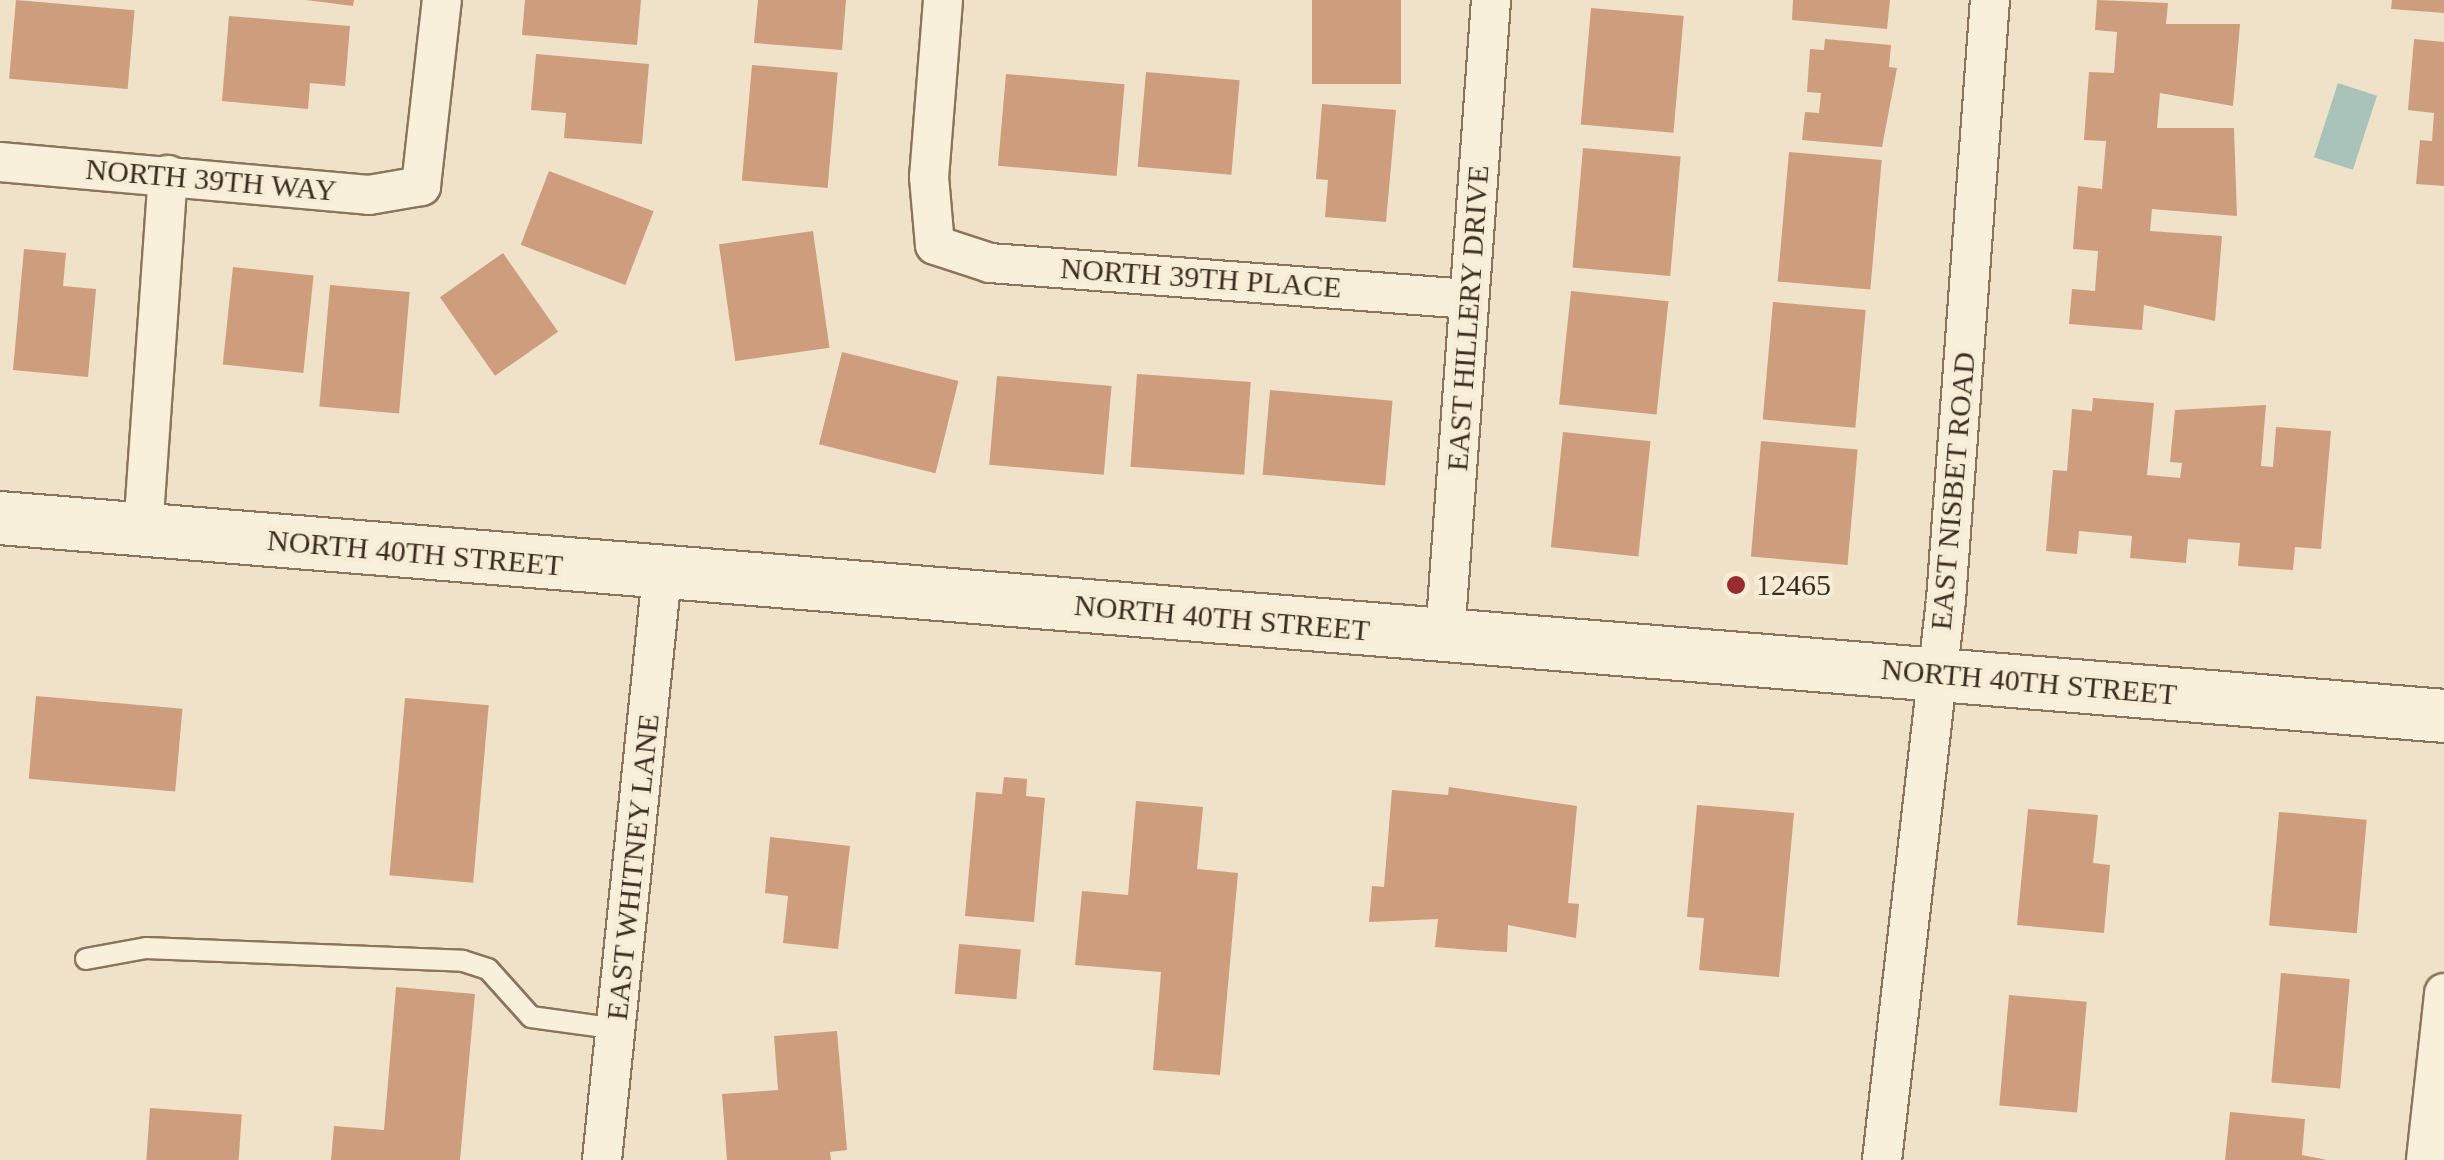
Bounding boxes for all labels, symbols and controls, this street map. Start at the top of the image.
street label: NORTH 39TH WAY [84,151,338,209]
street label: EAST HILLERY DRIVE [1439,163,1497,473]
street label: NORTH 39TH PLACE [1059,250,1343,306]
street label: EAST NISBET ROAD [1923,350,1983,632]
street label: NORTH 40TH STREET [266,522,564,584]
place label: 12465 [1756,567,1831,603]
marker: 12465 [1725,574,1747,596]
street label: NORTH 40TH STREET [1073,587,1371,649]
street label: NORTH 40TH STREET [1880,651,2178,713]
street label: EAST WHITNEY LANE [599,711,667,1023]

